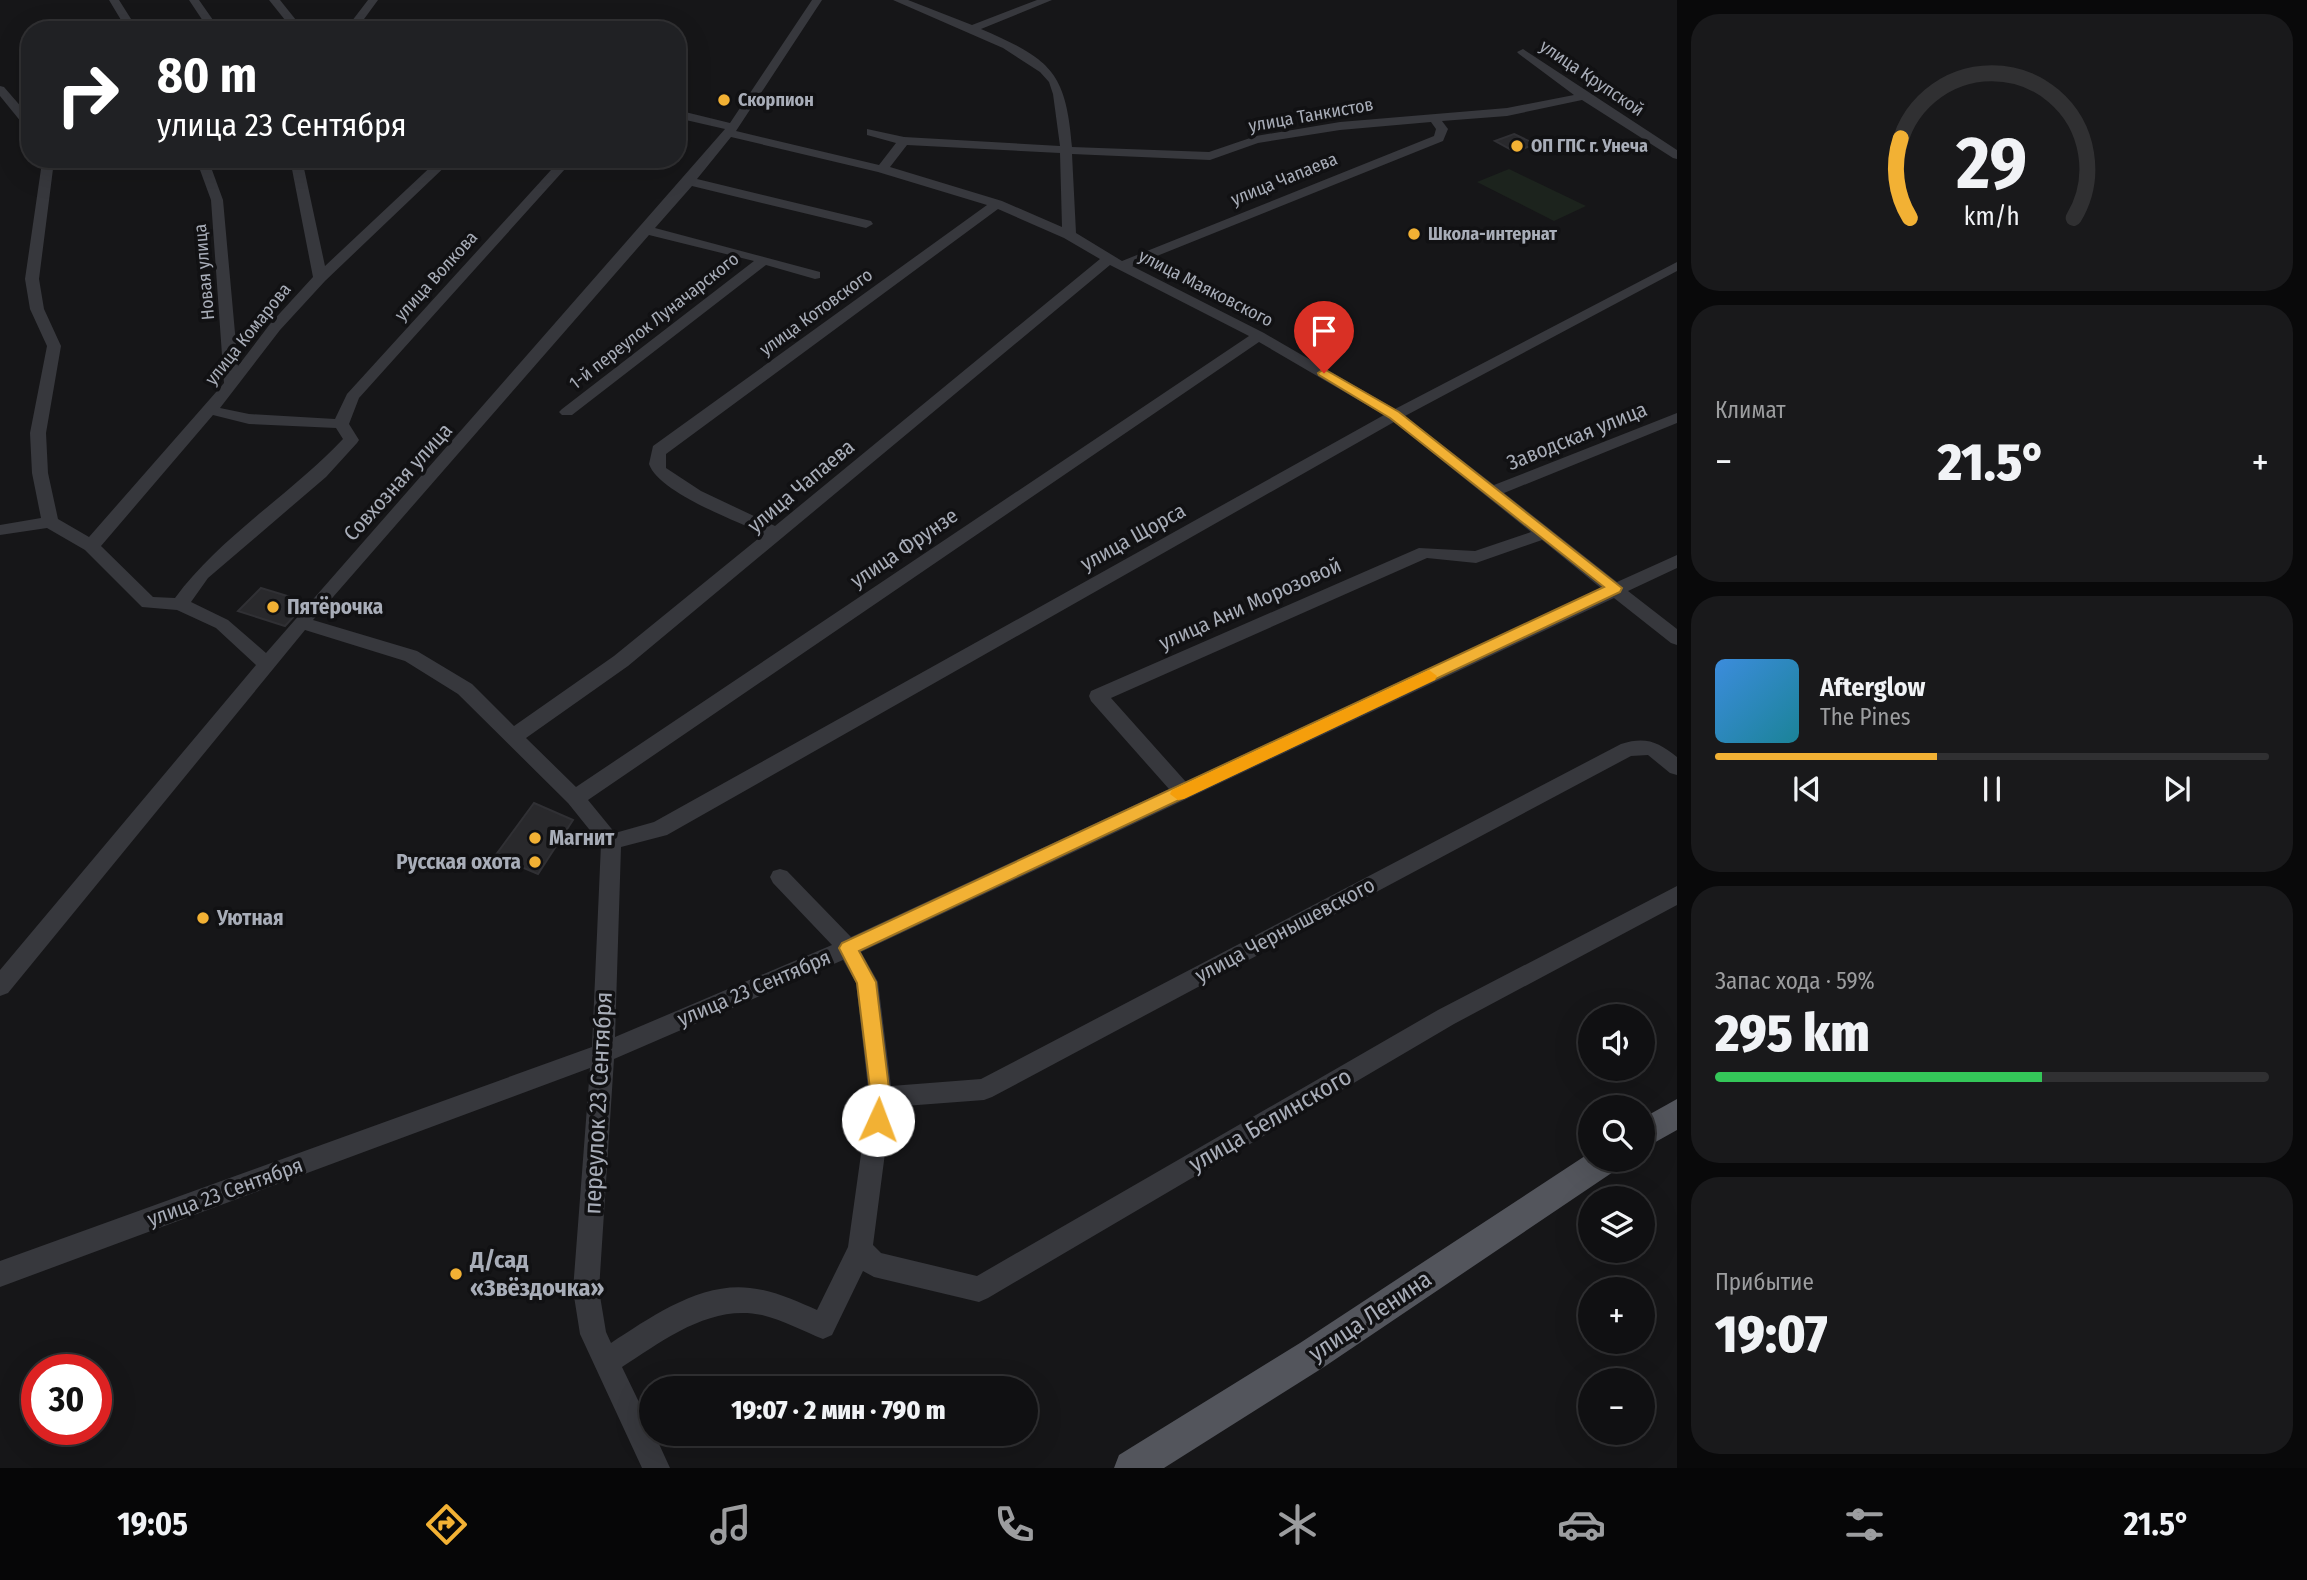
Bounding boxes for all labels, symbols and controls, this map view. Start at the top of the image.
street label: улица Крупской [1536,35,1648,121]
text: 80 m [157,46,257,105]
icon: right [42,49,133,140]
place label: Скорпион [738,89,814,111]
marker: Скорпион [716,92,732,108]
street label: улица Танкистов [1247,93,1375,137]
text: улица 23 Сентября [157,106,407,144]
text: 29 [1956,121,2027,208]
place label: ОП ГПС г. Унеча [1531,135,1648,157]
marker: ОП ГПС г. Унеча [1509,138,1525,154]
street label: улица Чапаева [1228,148,1341,210]
text: km/h [1964,202,2020,232]
street label: Новая улица [189,223,219,321]
place label: Школа-интернат [1428,223,1557,245]
street label: улица Волкова [390,226,482,325]
marker: Школа-интернат [1406,226,1422,242]
street label: улица Маяковского [1135,245,1277,331]
street label: 1-й переулок Луначарского [565,248,743,394]
street label: улица Котовского [755,264,877,360]
street label: улица Комарова [200,279,296,389]
pin [1294,301,1354,373]
icon: arrive [1305,312,1343,350]
street label: Заводская улица [1503,396,1651,476]
text: Климат [1715,396,1786,424]
street label: Совхозная улица [338,418,458,546]
text: 21.5° [1938,431,2046,494]
street label: улица Чапаева [742,434,860,538]
text: − [1715,439,1732,485]
text: + [2252,439,2269,485]
street label: улица Щорса [1076,497,1190,577]
street label: улица Фрунзе [845,502,963,594]
street label: улица Ани Морозовой [1155,552,1345,656]
place label: Пятёрочка [287,594,383,620]
marker: Пятёрочка [265,599,281,615]
text: Afterglow [1820,672,1925,703]
text: The Pines [1820,703,1911,731]
icon: previous [1788,770,1826,808]
icon: pause [1973,770,2011,808]
icon: next [2158,770,2196,808]
place label: Магнит [549,825,615,851]
marker: Магнит [527,830,543,846]
place label: Русская охота [396,849,521,875]
marker: Русская охота [527,854,543,870]
street label: улица Чернышевского [1191,872,1379,988]
place label: Уютная [216,905,284,931]
marker: Уютная [195,910,211,926]
street label: улица 23 Сентября [674,944,834,1032]
text: Запас хода · 59% [1715,967,1875,995]
street label: переулок 23 Сентября [578,991,618,1215]
text: 295 km [1715,1002,1870,1065]
map controls [1578,1004,1655,1445]
button: sound [1578,1004,1655,1081]
street label: улица Белинского [1184,1062,1356,1178]
position arrow [841,1083,915,1157]
button: search [1578,1095,1655,1172]
street label: улица 23 Сентября [144,1152,306,1232]
button: layers [1578,1186,1655,1263]
place label: Д/сад «Звёздочка» [469,1246,604,1302]
street label: улица Ленина [1303,1265,1437,1367]
marker: Д/сад «Звёздочка» [448,1266,464,1282]
text: Прибытие [1715,1268,1814,1296]
button: + [1578,1277,1655,1354]
text: 19:07 [1715,1303,1827,1366]
speed limit sign: 30 [21,1354,112,1445]
button: − [1578,1368,1655,1445]
text: 19:07 · 2 мин · 790 m [731,1395,946,1426]
icon: directions [422,1500,471,1549]
icon: music [706,1500,755,1549]
icon: phone [990,1500,1039,1549]
icon: climate [1273,1500,1322,1549]
icon: car [1557,1500,1606,1549]
icon: filters [1840,1500,1889,1549]
text: 19:05 [117,1505,188,1543]
text: 21.5° [2124,1505,2190,1543]

